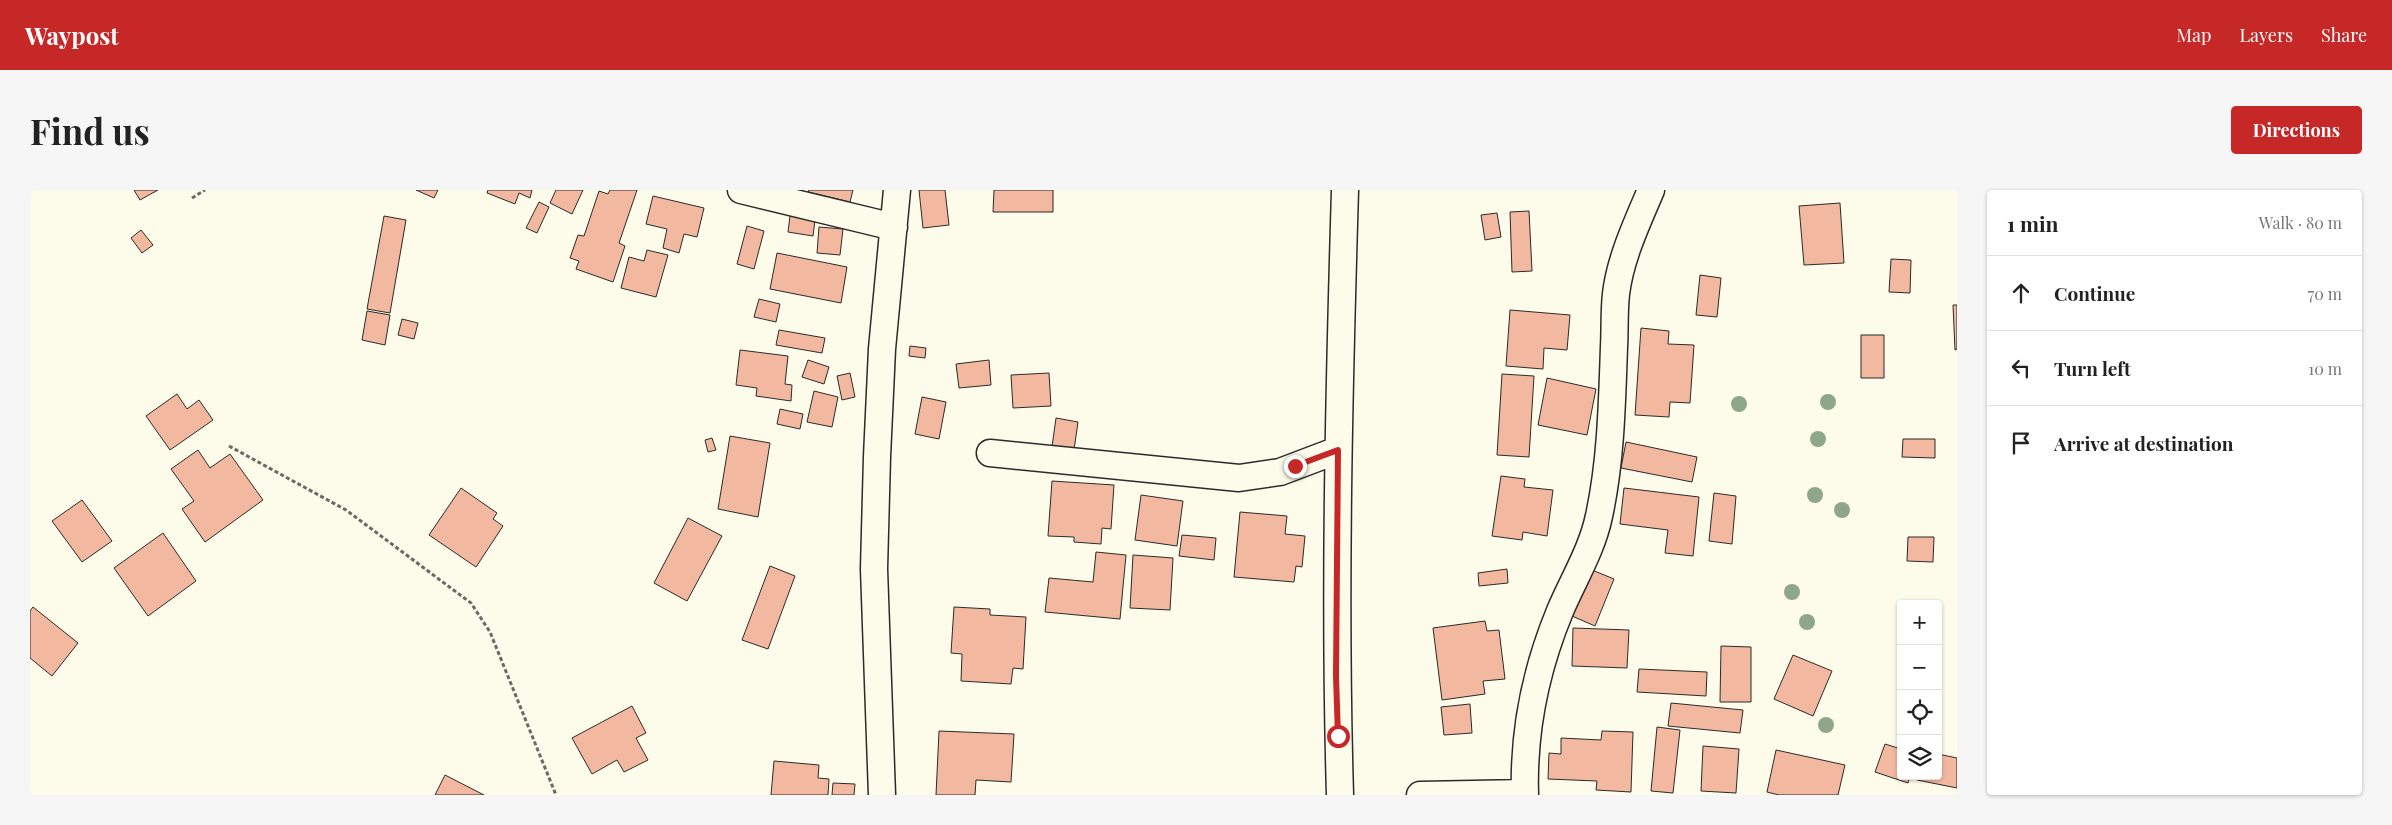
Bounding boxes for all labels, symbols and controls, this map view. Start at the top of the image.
text: Waypost [25,19,119,51]
text: Map [2176,23,2211,47]
text: Layers [2239,23,2293,47]
text: Share [2321,23,2367,47]
button: Directions [2231,106,2362,154]
text: Find us [30,107,150,154]
text: 1 min [2007,209,2058,237]
text: Walk · 80 m [2259,212,2342,233]
icon: ahead [2007,279,2035,307]
text: Continue [2054,280,2135,306]
text: 70 m [2308,283,2342,304]
icon: left [2007,354,2035,382]
text: Turn left [2054,355,2131,381]
text: 10 m [2308,358,2342,379]
icon: arrive [2007,429,2035,457]
text: Arrive at destination [2054,430,2234,456]
route end [1284,455,1307,478]
map controls [1897,600,1942,780]
button: + [1897,600,1942,645]
button: − [1897,645,1942,690]
button: locate [1897,690,1942,735]
route start [1327,725,1350,748]
button: layers [1897,735,1942,780]

